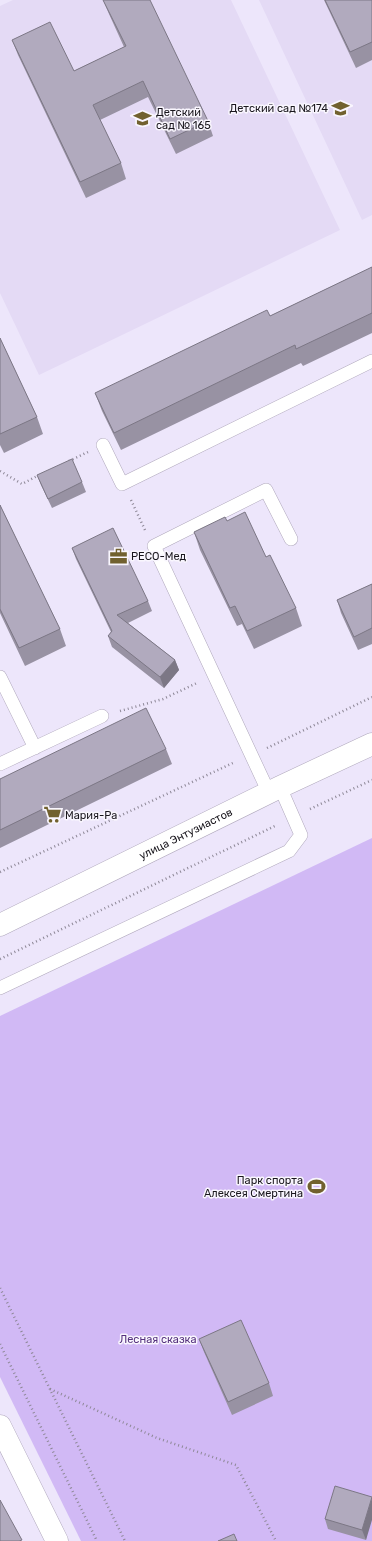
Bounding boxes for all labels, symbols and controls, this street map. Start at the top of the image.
school or university icon: Детский сад №174 [331,98,351,118]
place label: Детский сад №174 [229,102,328,115]
place label: Детский сад № 165 [156,106,211,132]
school or university icon: Детский сад № 165 [133,108,153,128]
office icon: РЕСО-Мед [108,546,128,566]
place label: РЕСО-Мед [131,550,187,563]
supermarket icon: Мария-Ра [42,805,62,825]
street label: улица Энтузиастов [137,805,235,862]
place label: Мария-Ра [65,809,117,822]
place label: Парк спорта Алексея Смертина [204,1174,303,1200]
sports icon: Парк спорта Алексея Смертина [306,1176,326,1196]
park label: Лесная сказка [119,1333,197,1346]

